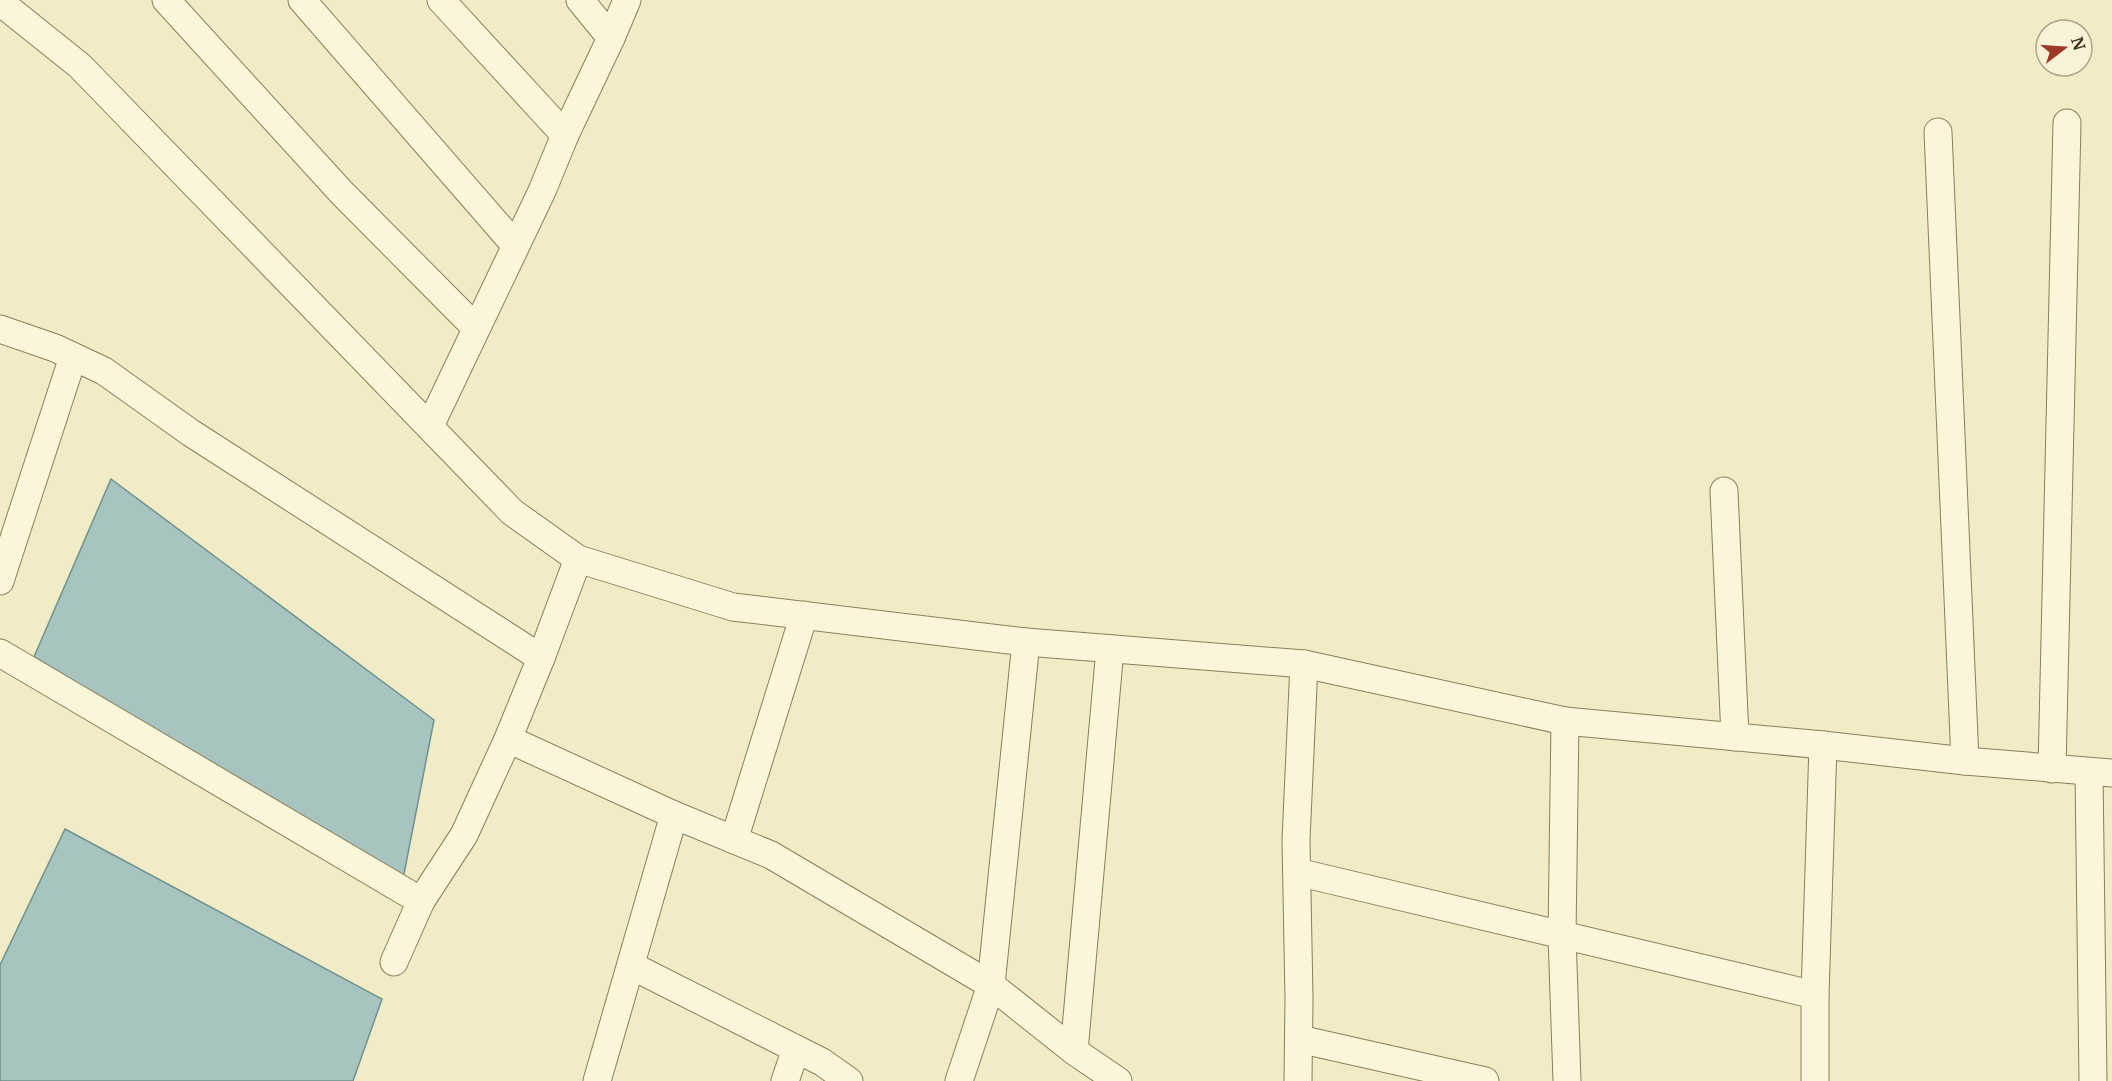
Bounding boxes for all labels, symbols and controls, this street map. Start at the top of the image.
north arrow [2034,18,2094,78]
text: N [2067,35,2090,53]

